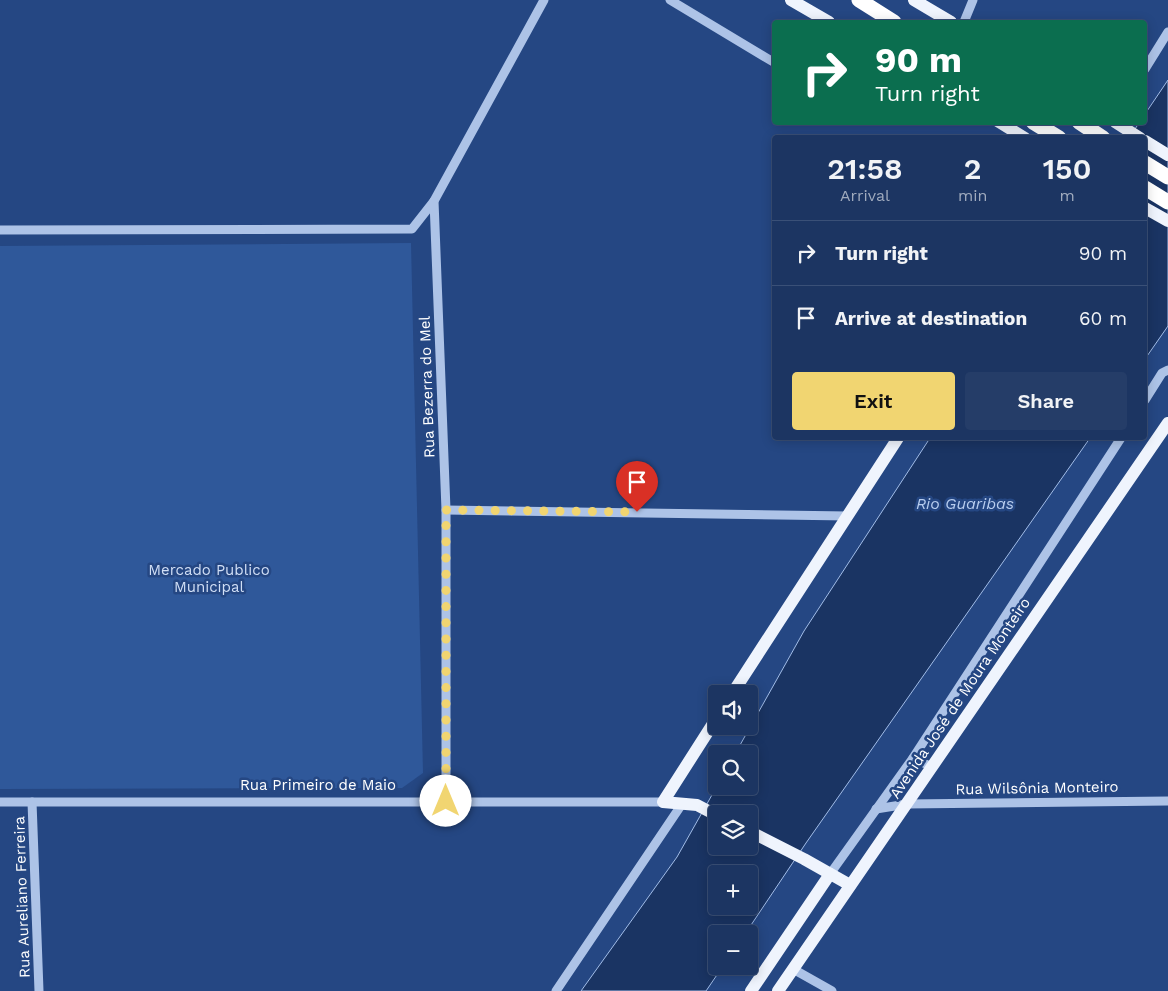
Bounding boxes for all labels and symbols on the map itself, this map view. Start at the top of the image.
street label: Rua Bezerra do Mel [416,315,438,458]
pin [616,461,658,512]
water label: Rio Guaribas [916,494,1014,513]
park label: Mercado Publico Municipal [148,561,270,596]
street label: Avenida José de Moura Monteiro [886,594,1034,802]
position arrow [419,774,471,826]
street label: Rua Primeiro de Maio [240,776,396,794]
street label: Rua Wilsônia Monteiro [955,778,1119,798]
street label: Rua Aureliano Ferreira [10,815,34,978]

